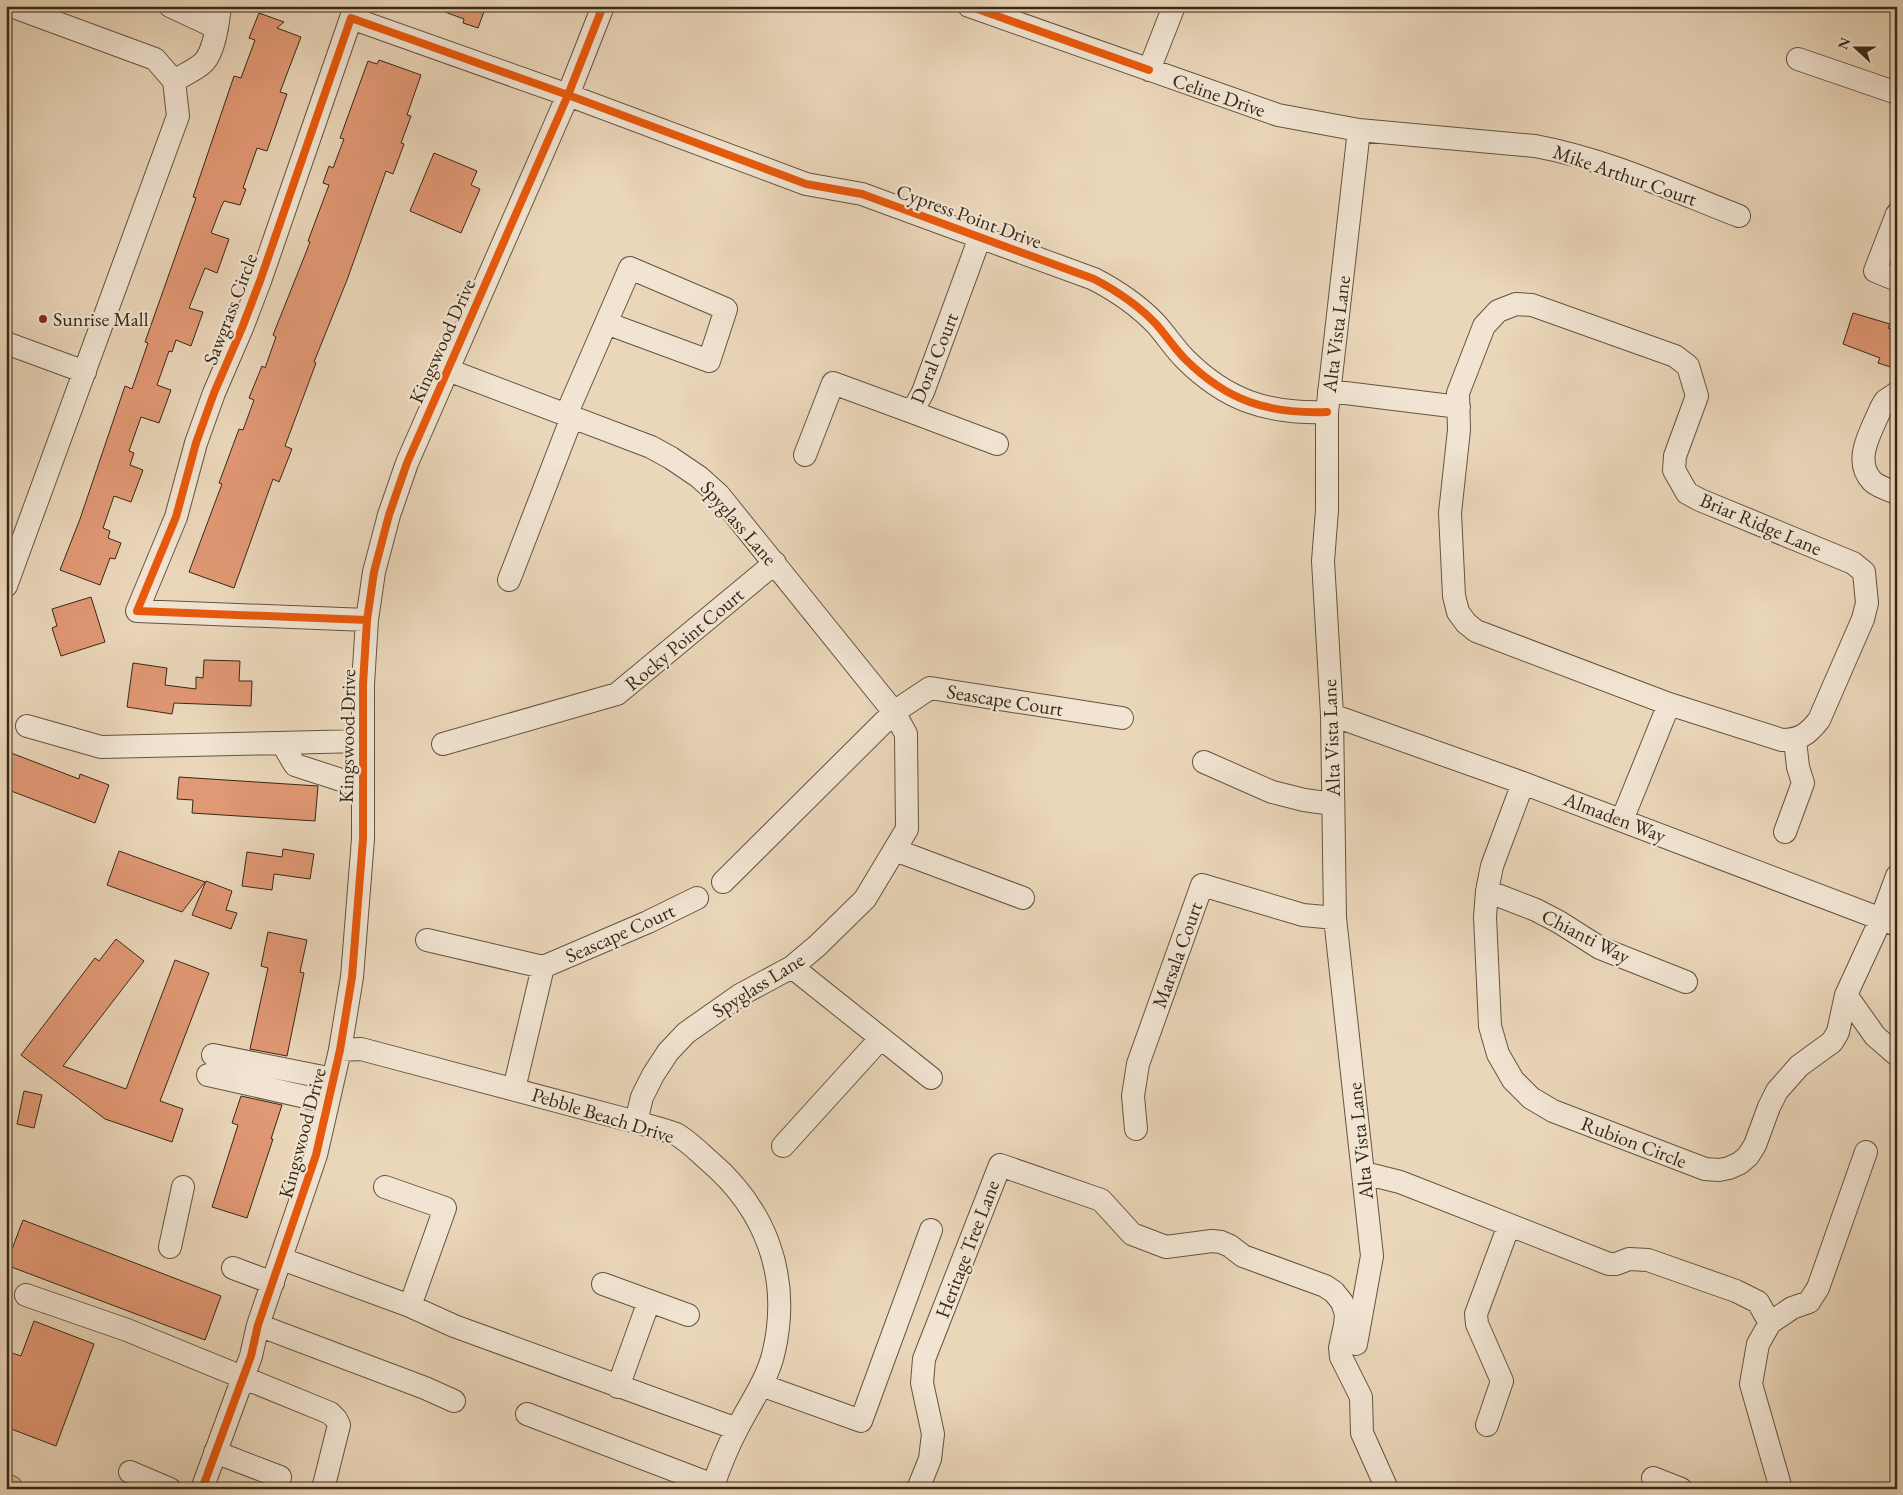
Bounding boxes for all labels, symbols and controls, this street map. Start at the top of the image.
north arrow [1830,22,1880,72]
text: N [1833,34,1855,52]
street label: Celine Drive [1169,67,1269,123]
street label: Mike Arthur Court [1550,138,1701,212]
street label: Cypress Point Drive [893,178,1046,254]
street label: Sawgrass Circle [197,249,263,368]
street label: Kingswood Drive [403,274,481,408]
street label: Alta Vista Lane [1316,274,1356,395]
place label: Sunrise Mall [53,306,149,332]
street label: Doral Court [904,308,964,407]
marker: Sunrise Mall [37,313,49,325]
street label: Spyglass Lane [695,475,783,571]
street label: Briar Ridge Lane [1696,487,1826,561]
street label: Rocky Point Court [619,581,749,696]
street label: Kingswood Drive [333,669,361,803]
street label: Seascape Court [945,678,1066,722]
street label: Alta Vista Lane [1316,679,1346,798]
street label: Almaden Way [1559,785,1670,848]
street label: Seascape Court [561,897,679,969]
street label: Marsala Court [1146,898,1208,1012]
street label: Chianti Way [1537,903,1635,969]
street label: Spyglass Lane [707,946,809,1024]
street label: Kingswood Drive [272,1065,332,1201]
street label: Pebble Beach Drive [529,1081,677,1149]
street label: Alta Vista Lane [1341,1081,1379,1202]
street label: Rubion Circle [1578,1110,1691,1174]
street label: Heritage Tree Lane [929,1176,1005,1322]

